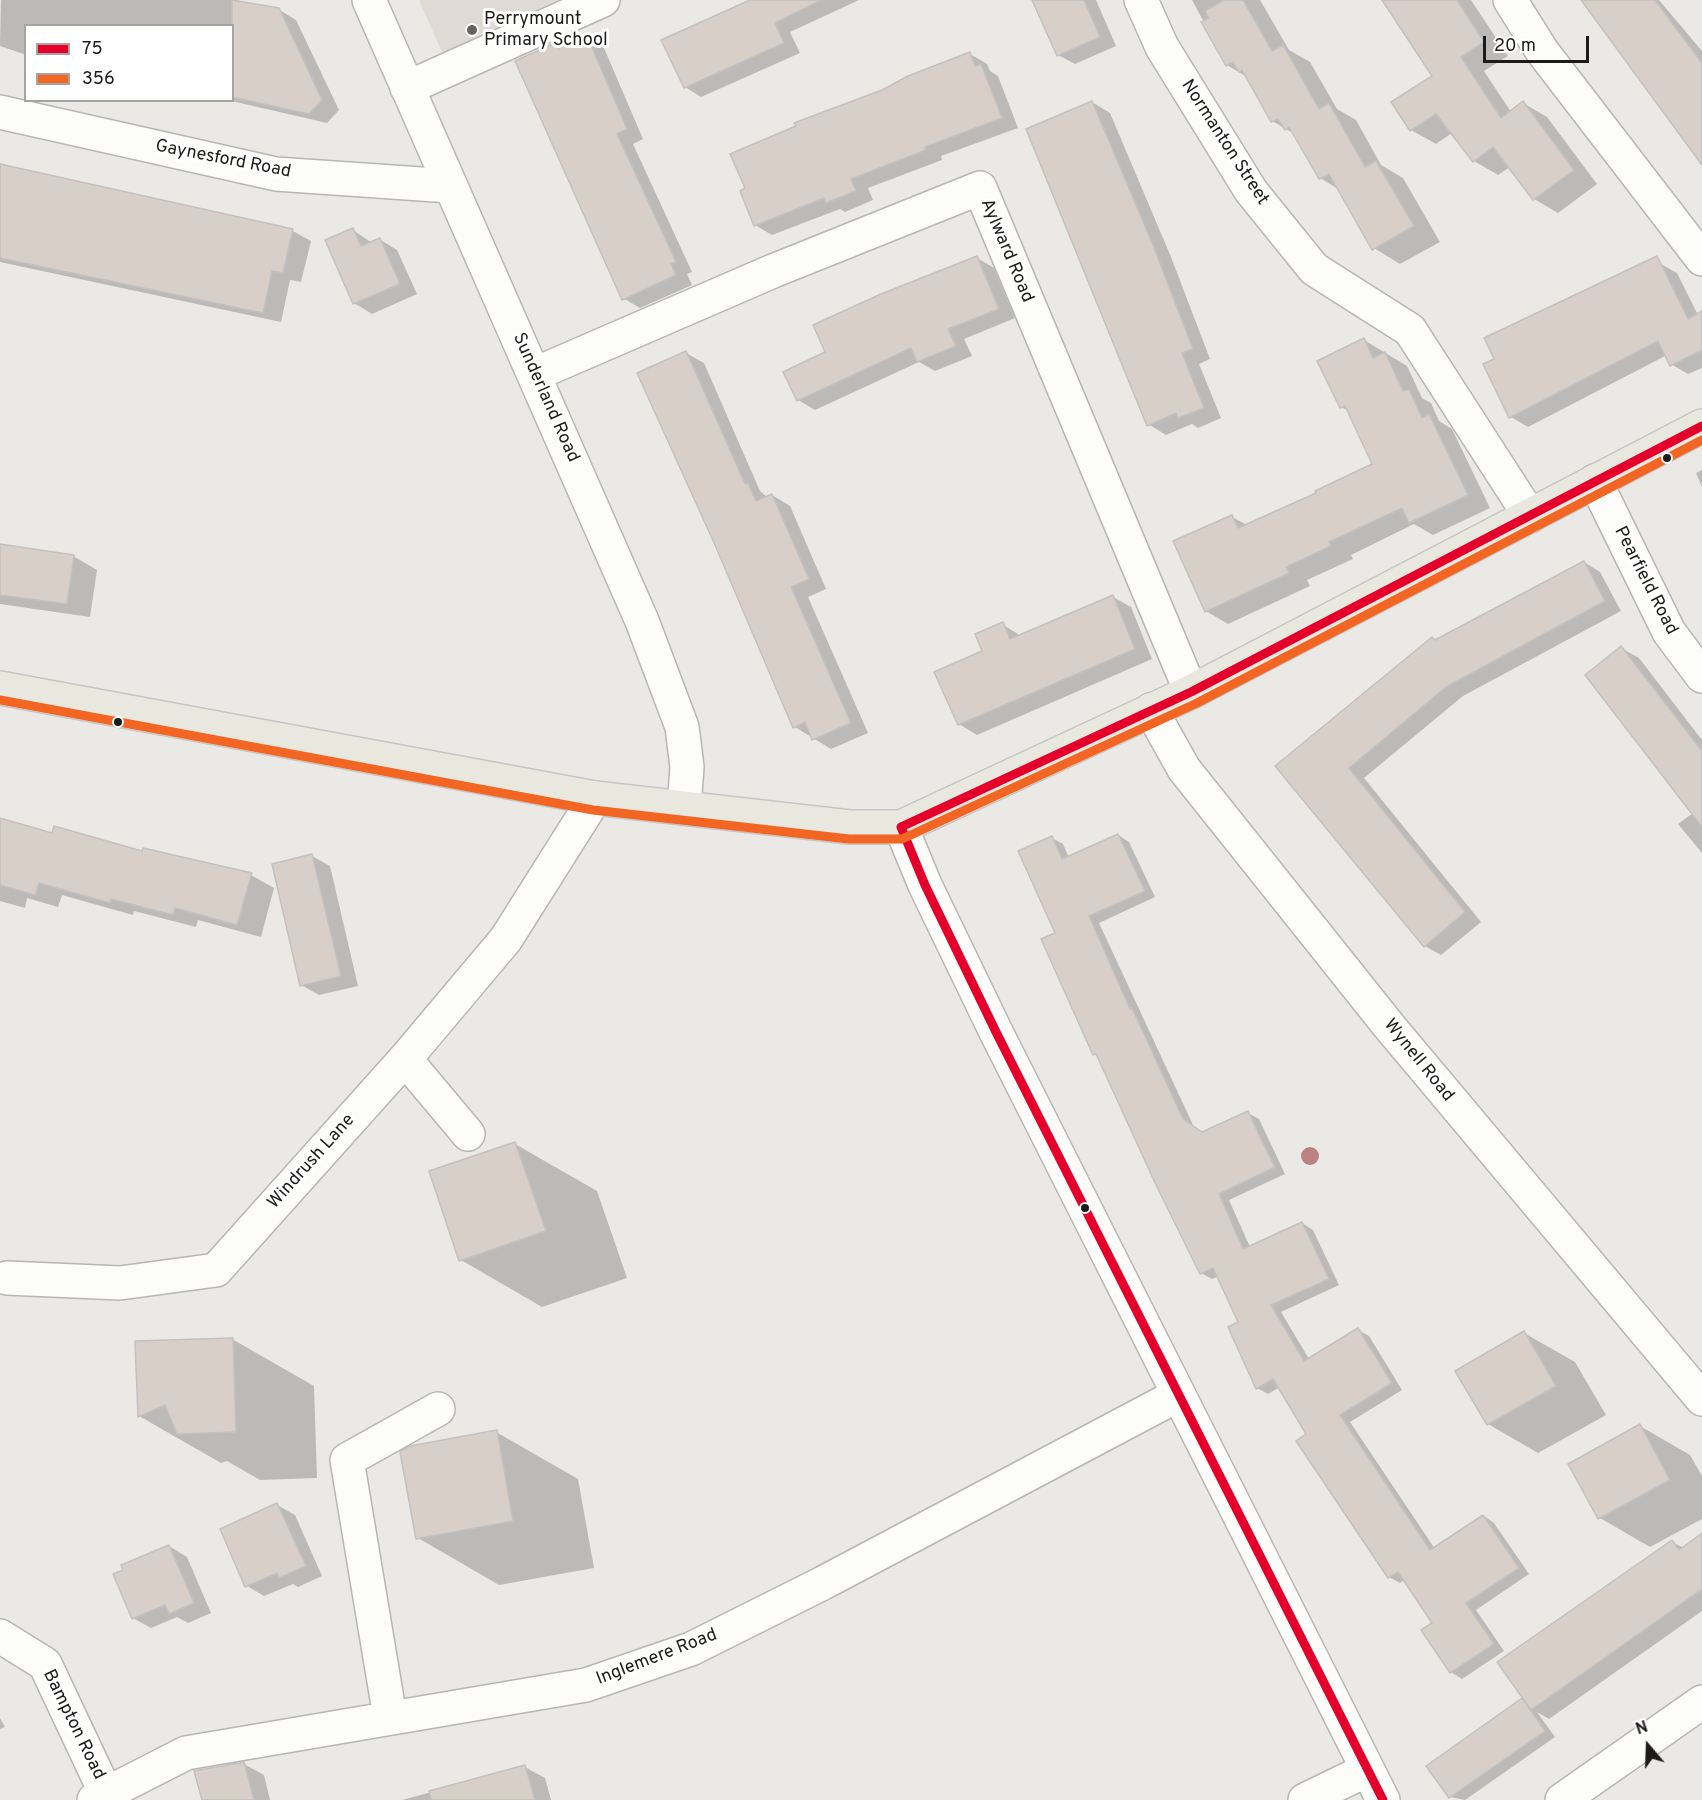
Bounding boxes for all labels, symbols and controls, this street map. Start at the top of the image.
place label: Perrymount Primary School [484,9,608,52]
marker: Perrymount Primary School [465,23,479,37]
legend [24,24,234,102]
scale bar [1486,24,1592,62]
text: 20 m [1494,35,1536,58]
text: 75 [82,38,103,61]
text: 356 [82,68,115,91]
street label: Normanton Street [1175,76,1273,210]
street label: Gaynesford Road [153,136,293,184]
street label: Aylward Road [974,196,1038,306]
street label: Sunderland Road [507,330,583,466]
unlabelled marker [1661,452,1673,464]
street label: Pearfield Road [1608,523,1682,639]
unlabelled marker [112,716,124,728]
street label: Wynell Road [1378,1015,1458,1107]
street label: Windrush Lane [264,1110,360,1214]
unlabelled marker [1079,1202,1091,1214]
street label: Inglemere Road [594,1625,720,1691]
street label: Bampton Road [37,1666,109,1784]
north arrow [1618,1716,1678,1776]
text: N [1633,1718,1651,1740]

